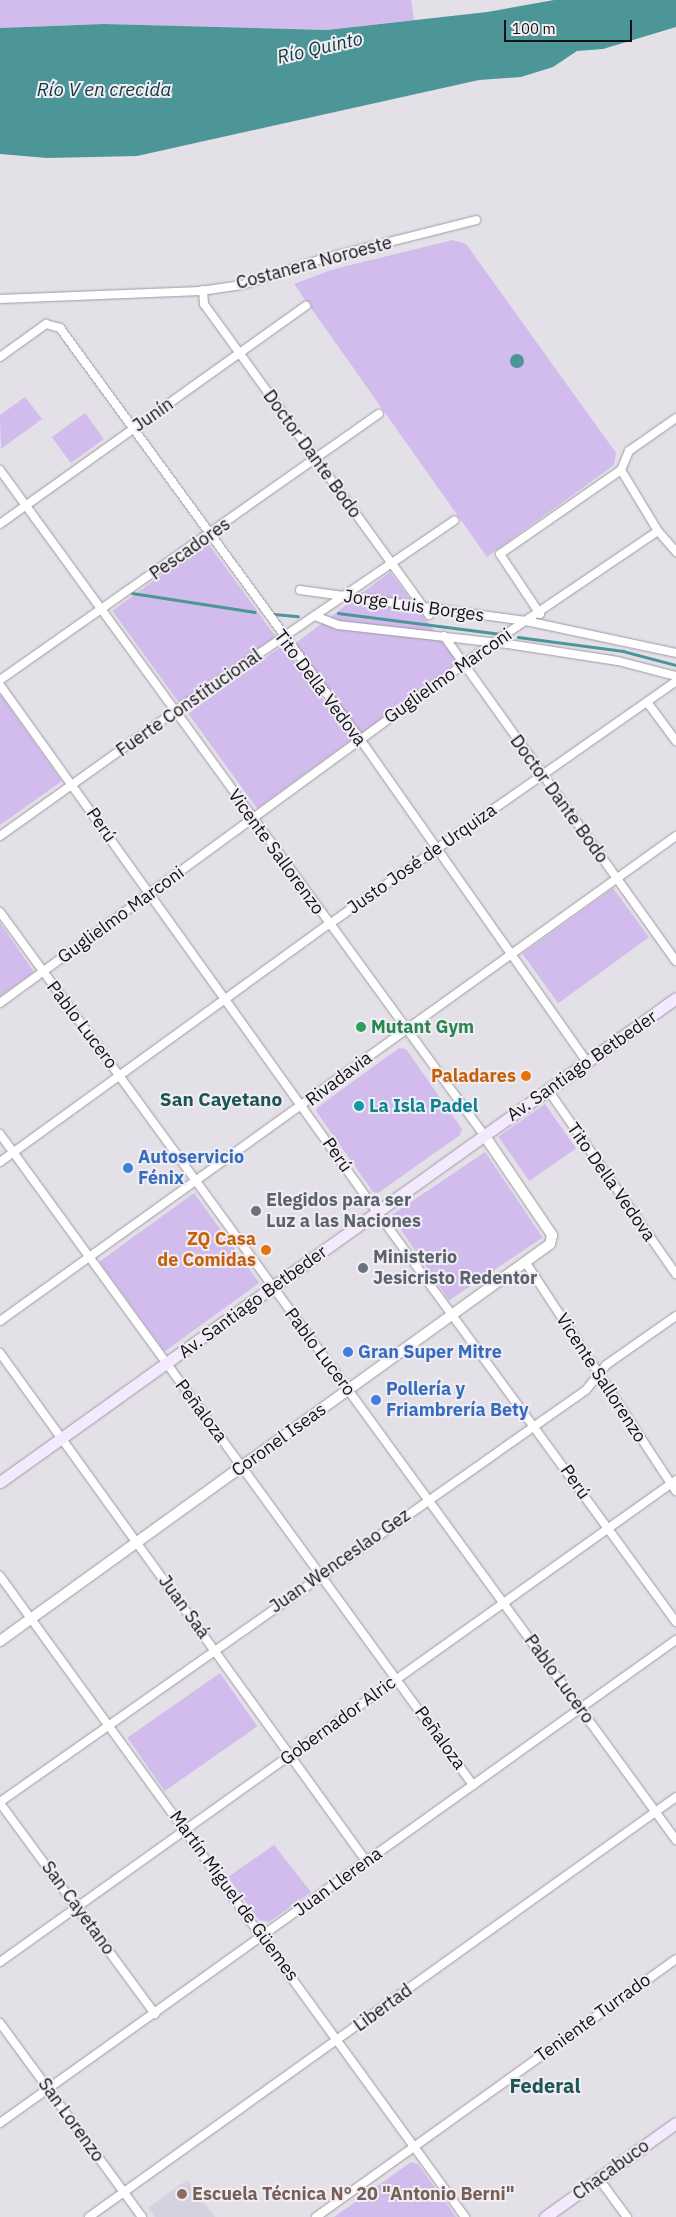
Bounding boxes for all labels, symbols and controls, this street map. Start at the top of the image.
scale bar [506,10,634,42]
text: 100 m [512,19,556,38]
water label: Río Quinto [275,27,365,69]
water label: Río V en crecida [37,79,171,101]
street label: Costanera Noroeste [234,232,394,294]
street label: Doctor Dante Bodo [258,386,366,522]
street label: Junín [129,393,177,437]
street label: Pescadores [145,513,235,585]
street label: Jorge Luis Borges [342,585,486,627]
street label: Guglielmo Marconi [380,624,516,728]
street label: Tito Della Vedova [269,626,371,750]
street label: Fuerte Constitucional [112,645,266,761]
street label: Doctor Dante Bodo [505,731,613,867]
street label: Vicente Sallorenzo [223,785,329,919]
street label: Justo José de Urquiza [343,799,501,919]
street label: Perú [81,804,121,846]
street label: Guglielmo Marconi [54,862,188,968]
street label: Pablo Lucero [42,977,122,1073]
street label: Av. Santiago Betbeder [503,1006,661,1126]
place label: Mutant Gym [371,1016,474,1038]
marker: Mutant Gym [355,1021,367,1033]
street label: Rivadavia [302,1047,376,1111]
place label: Paladares [431,1065,516,1087]
marker: Paladares [520,1070,532,1082]
district label: San Cayetano [160,1089,282,1111]
place label: La Isla Padel [369,1095,478,1117]
marker: La Isla Padel [353,1100,365,1112]
street label: Tito Della Vedova [562,1119,660,1245]
street label: Perú [317,1134,357,1176]
place label: Autoservicio Fénix [138,1147,244,1190]
marker: Autoservicio Fénix [122,1162,134,1174]
place label: Elegidos para ser Luz a las Naciones [266,1190,421,1232]
marker: Elegidos para ser Luz a las Naciones [250,1205,262,1217]
place label: ZQ Casa de Comidas [157,1229,256,1272]
street label: Av. Santiago Betbeder [175,1241,331,1363]
marker: ZQ Casa de Comidas [260,1244,272,1256]
place label: Ministerio Jesicristo Redentor [373,1247,537,1290]
marker: Ministerio Jesicristo Redentor [357,1262,369,1274]
street label: Pablo Lucero [280,1304,360,1400]
street label: Vicente Sallorenzo [551,1309,651,1447]
place label: Gran Super Mitre [358,1341,502,1363]
marker: Gran Super Mitre [342,1346,354,1358]
street label: Peñaloza [170,1375,232,1447]
place label: Pollería y Friambrería Bety [386,1379,529,1422]
marker: Pollería y Friambrería Bety [370,1394,382,1406]
street label: Coronel Iseas [228,1399,330,1481]
street label: Perú [555,1461,595,1503]
street label: Juan Wenceslao Gez [266,1504,414,1618]
street label: Juan Saá [154,1571,214,1643]
street label: Pablo Lucero [520,1630,598,1728]
street label: Gobernador Alric [276,1672,400,1770]
street label: Peñaloza [410,1702,470,1774]
street label: Martín Miguel de Güemes [165,1807,303,1985]
street label: Juan Llerena [290,1843,386,1921]
street label: San Cayetano [37,1857,119,1959]
street label: Teniente Turrado [531,1969,655,2067]
street label: Libertad [350,1980,416,2036]
district label: Federal [510,2073,580,2097]
street label: San Lorenzo [33,2074,109,2166]
street label: Chacabuco [569,2135,653,2205]
place label: Escuela Técnica N° 20 "Antonio Berni" [192,2183,515,2205]
marker: Escuela Técnica N° 20 "Antonio Berni" [176,2188,188,2200]

